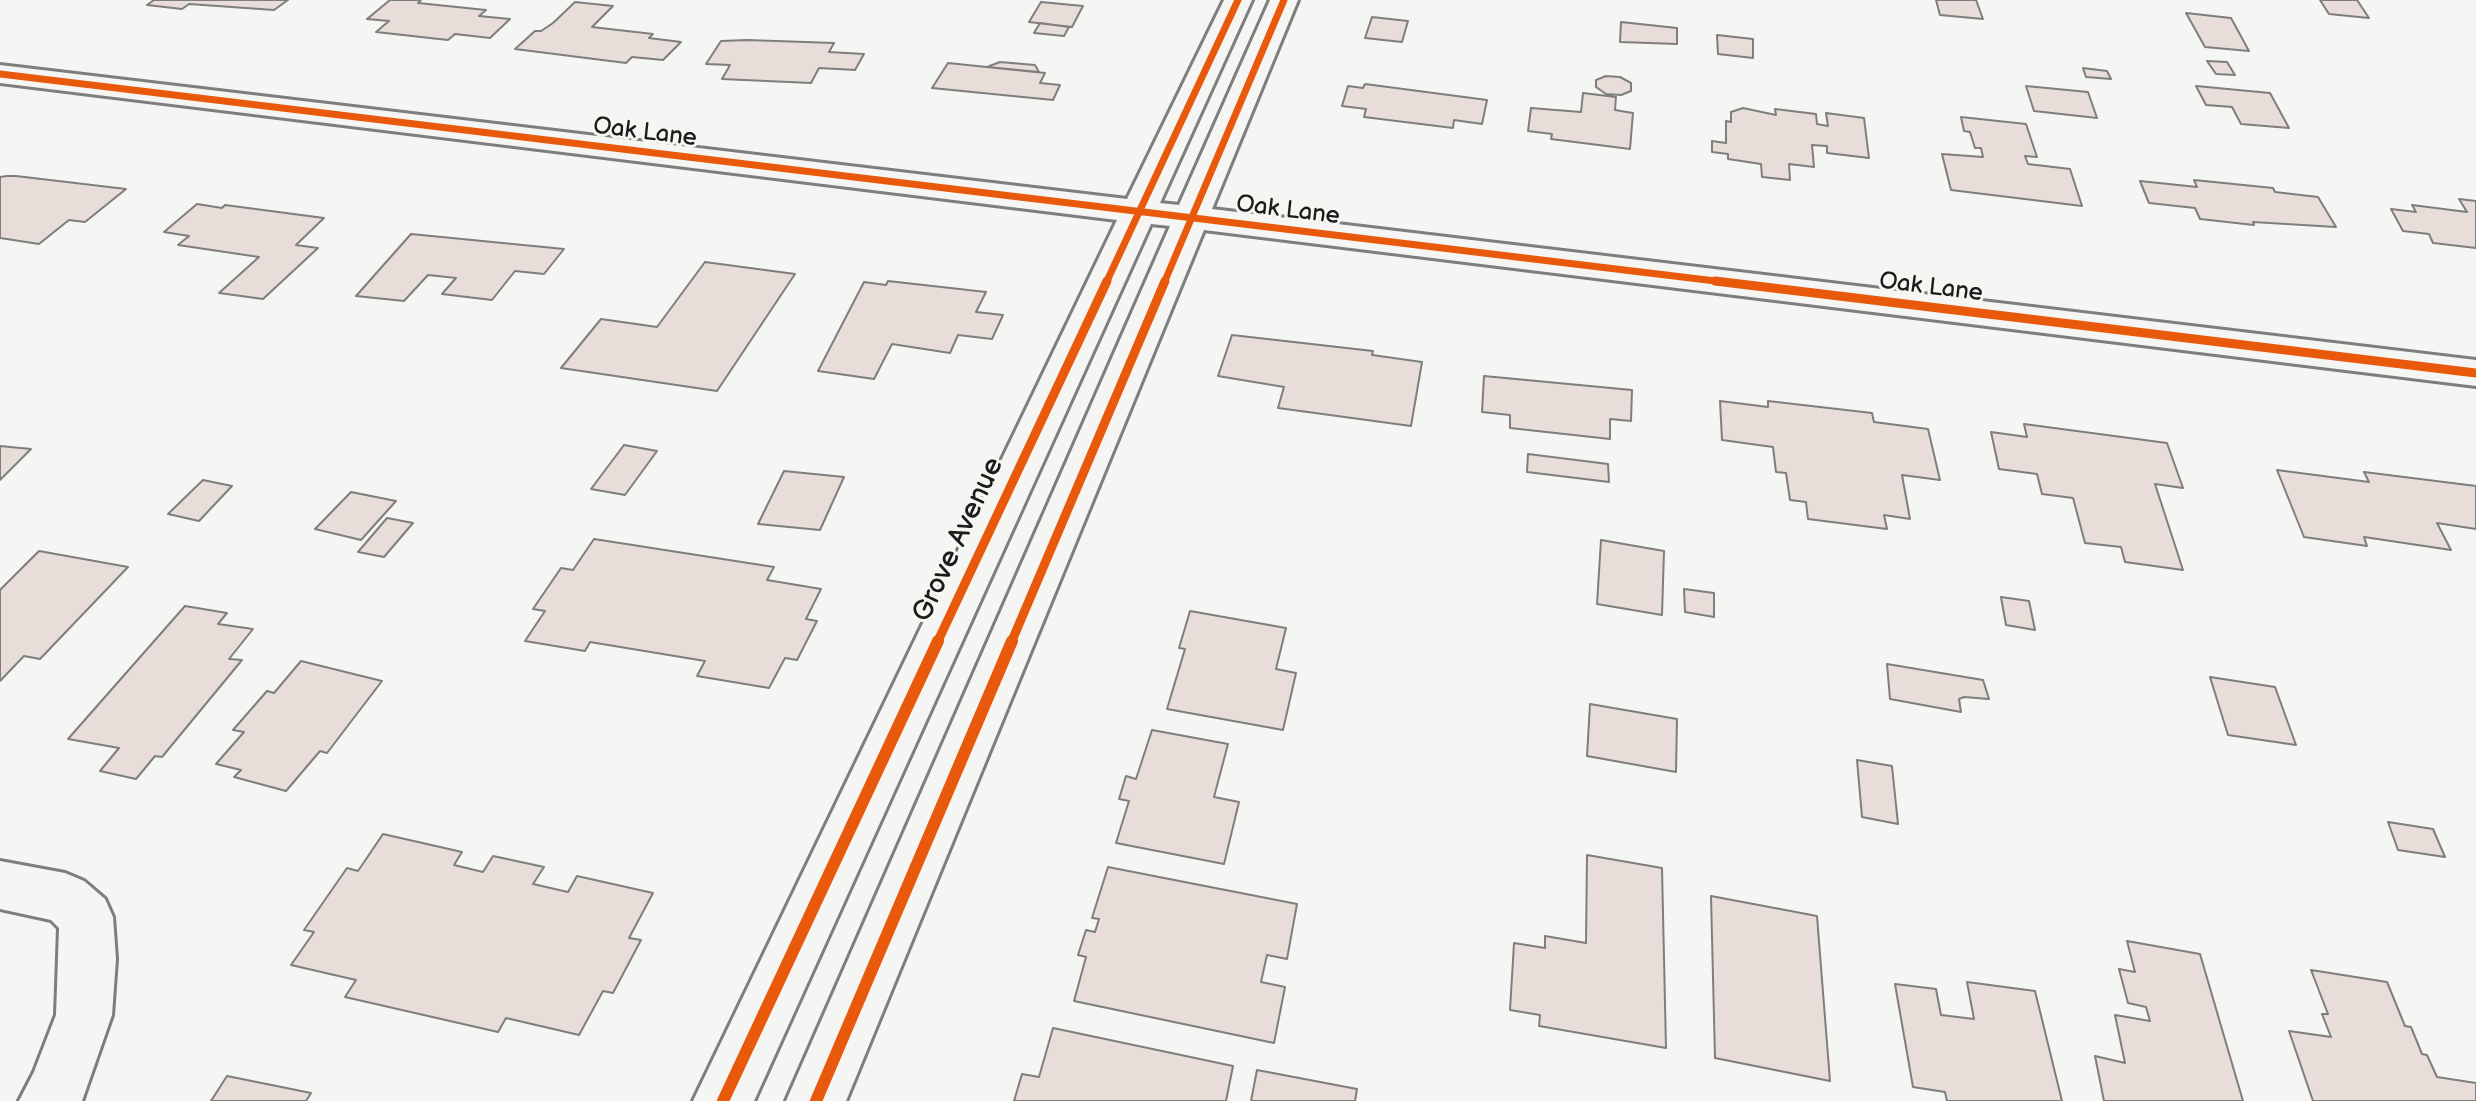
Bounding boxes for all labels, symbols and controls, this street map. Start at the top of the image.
street label: Oak Lane [592,112,698,154]
street label: Oak Lane [1235,190,1341,232]
street label: Oak Lane [1878,267,1984,309]
street label: Grove Avenue [906,452,1012,628]

